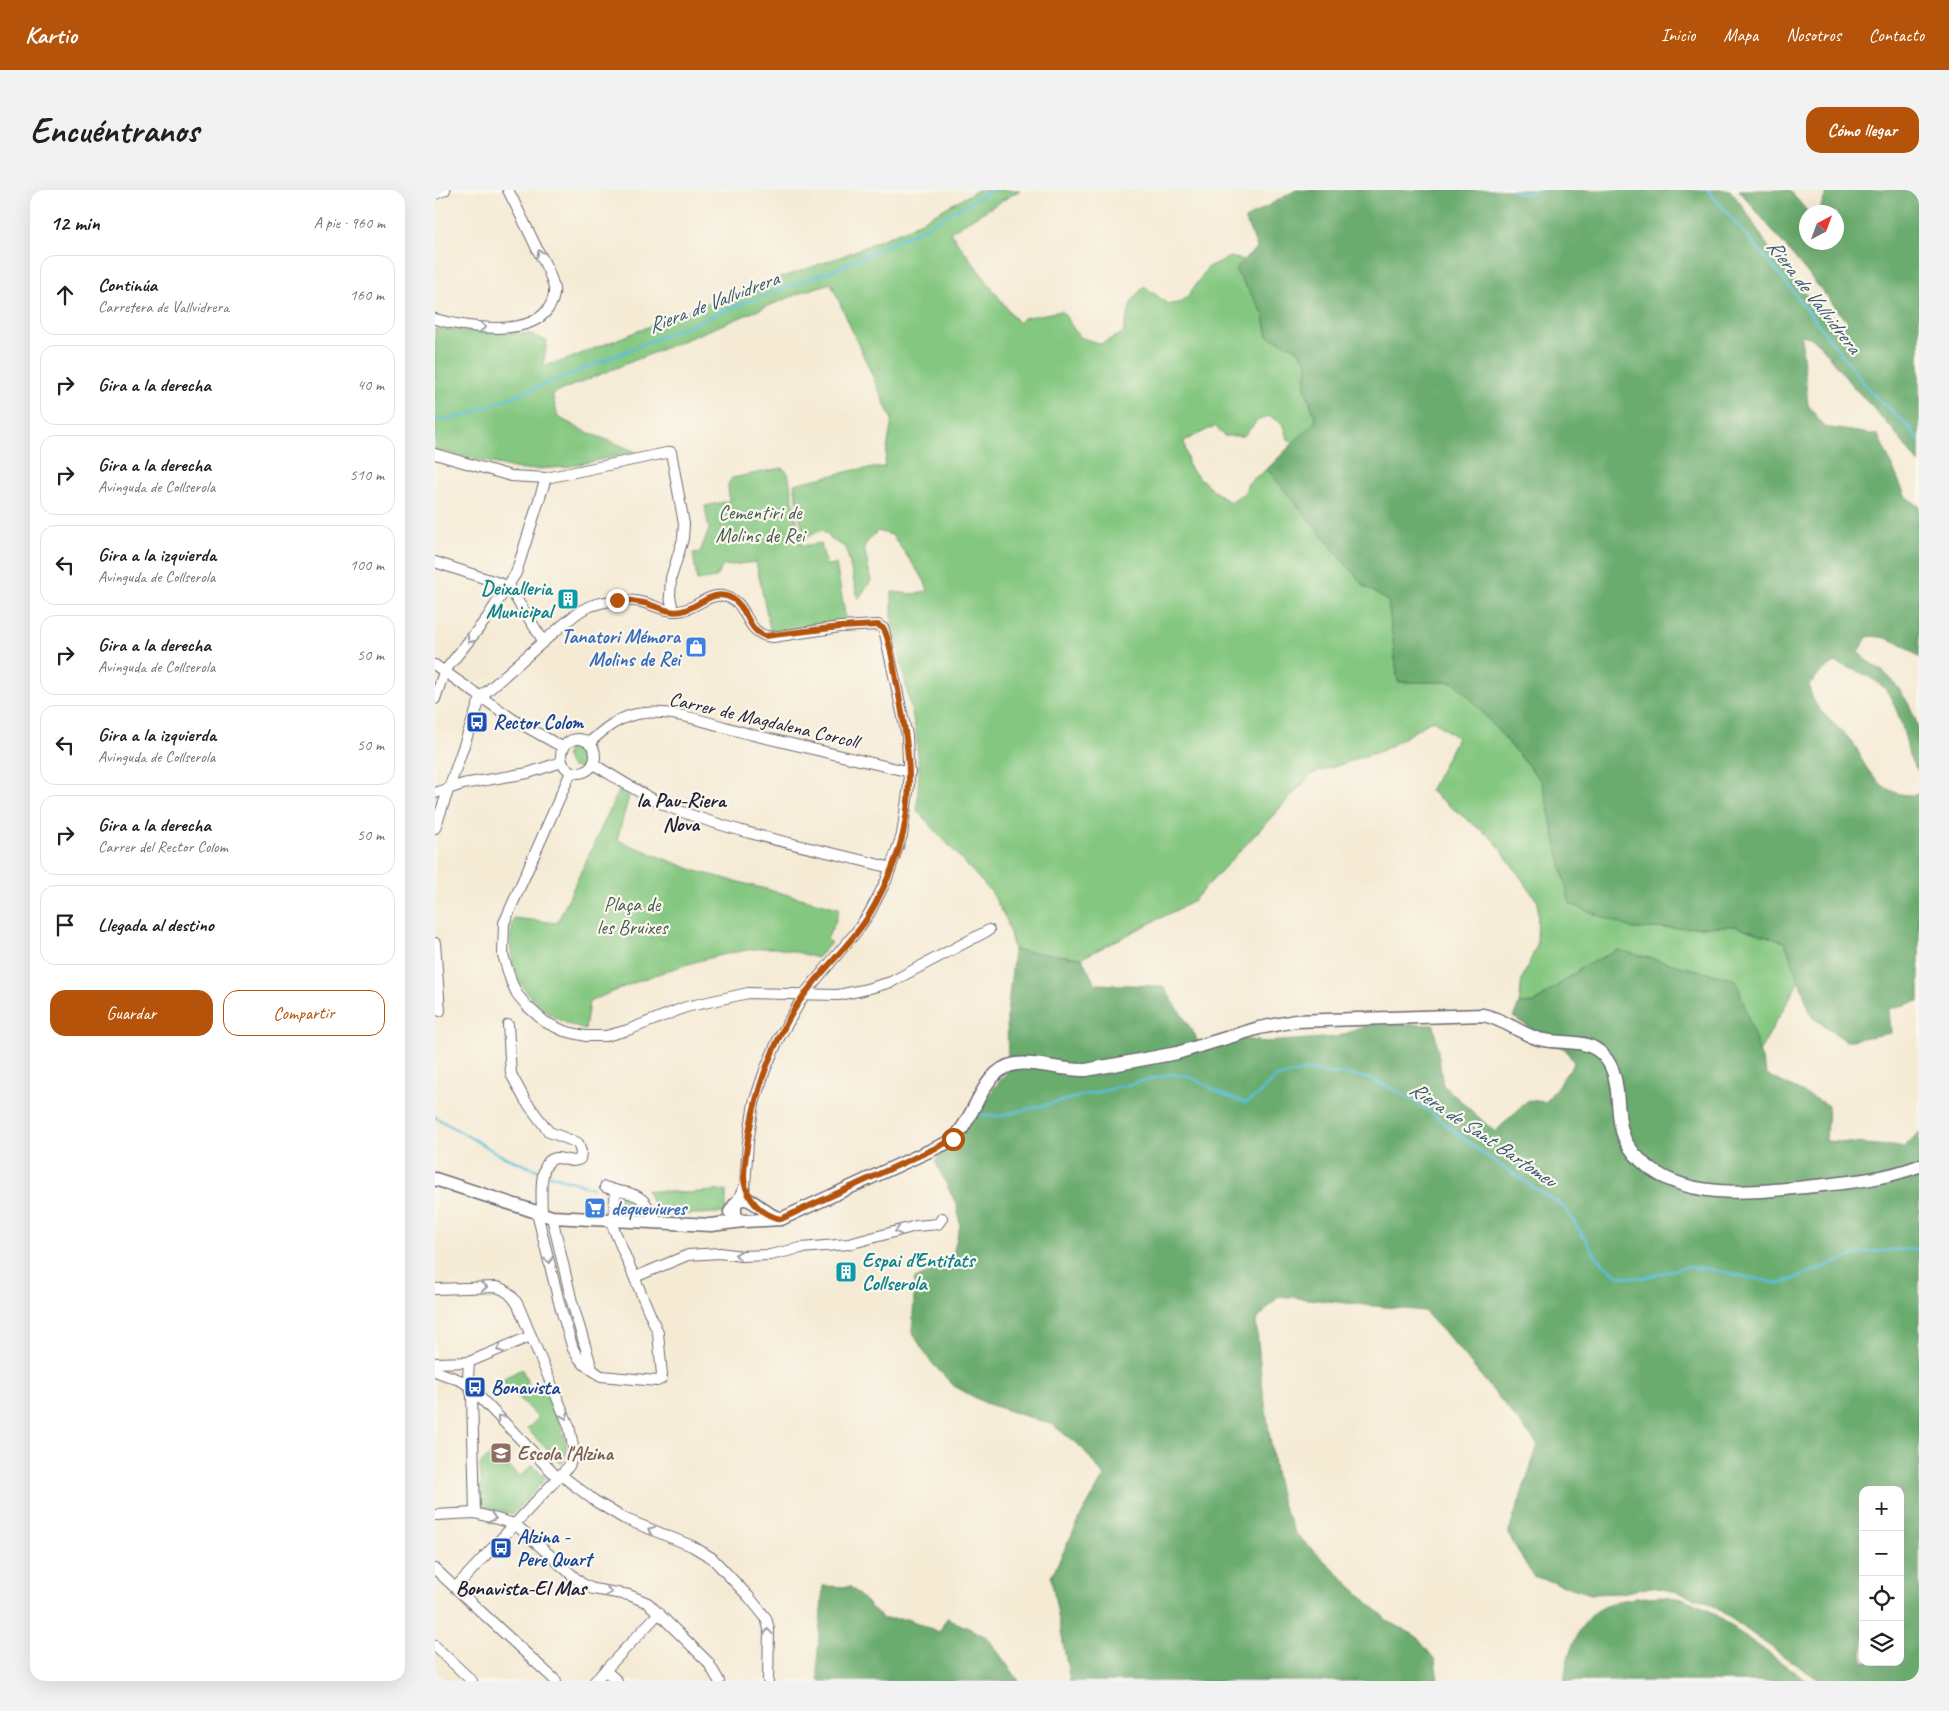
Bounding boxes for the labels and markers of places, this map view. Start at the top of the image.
place label: Deixalleria Municipal [481,576,556,624]
building icon: Deixalleria Municipal [556,587,580,611]
place label: Tanatori Mémora Molins de Rei [561,624,683,672]
shop icon: Tanatori Mémora Molins de Rei [684,635,708,659]
bus stop icon: Rector Colom [465,710,489,734]
place label: Rector Colom [493,710,585,735]
supermarket icon: dequeviures [583,1196,607,1220]
place label: dequeviures [611,1196,688,1221]
place label: Espai d’Entitats Collserola [862,1248,976,1296]
building icon: Espai d’Entitats Collserola [834,1260,858,1284]
bus stop icon: Bonavista [463,1375,487,1399]
place label: Bonavista [491,1375,561,1400]
school or university icon: Escola l'Alzina [489,1441,513,1465]
place label: Escola l'Alzina [517,1441,615,1466]
place label: Alzina - Pere Quart [517,1524,595,1572]
bus stop icon: Alzina - Pere Quart [489,1536,513,1560]

